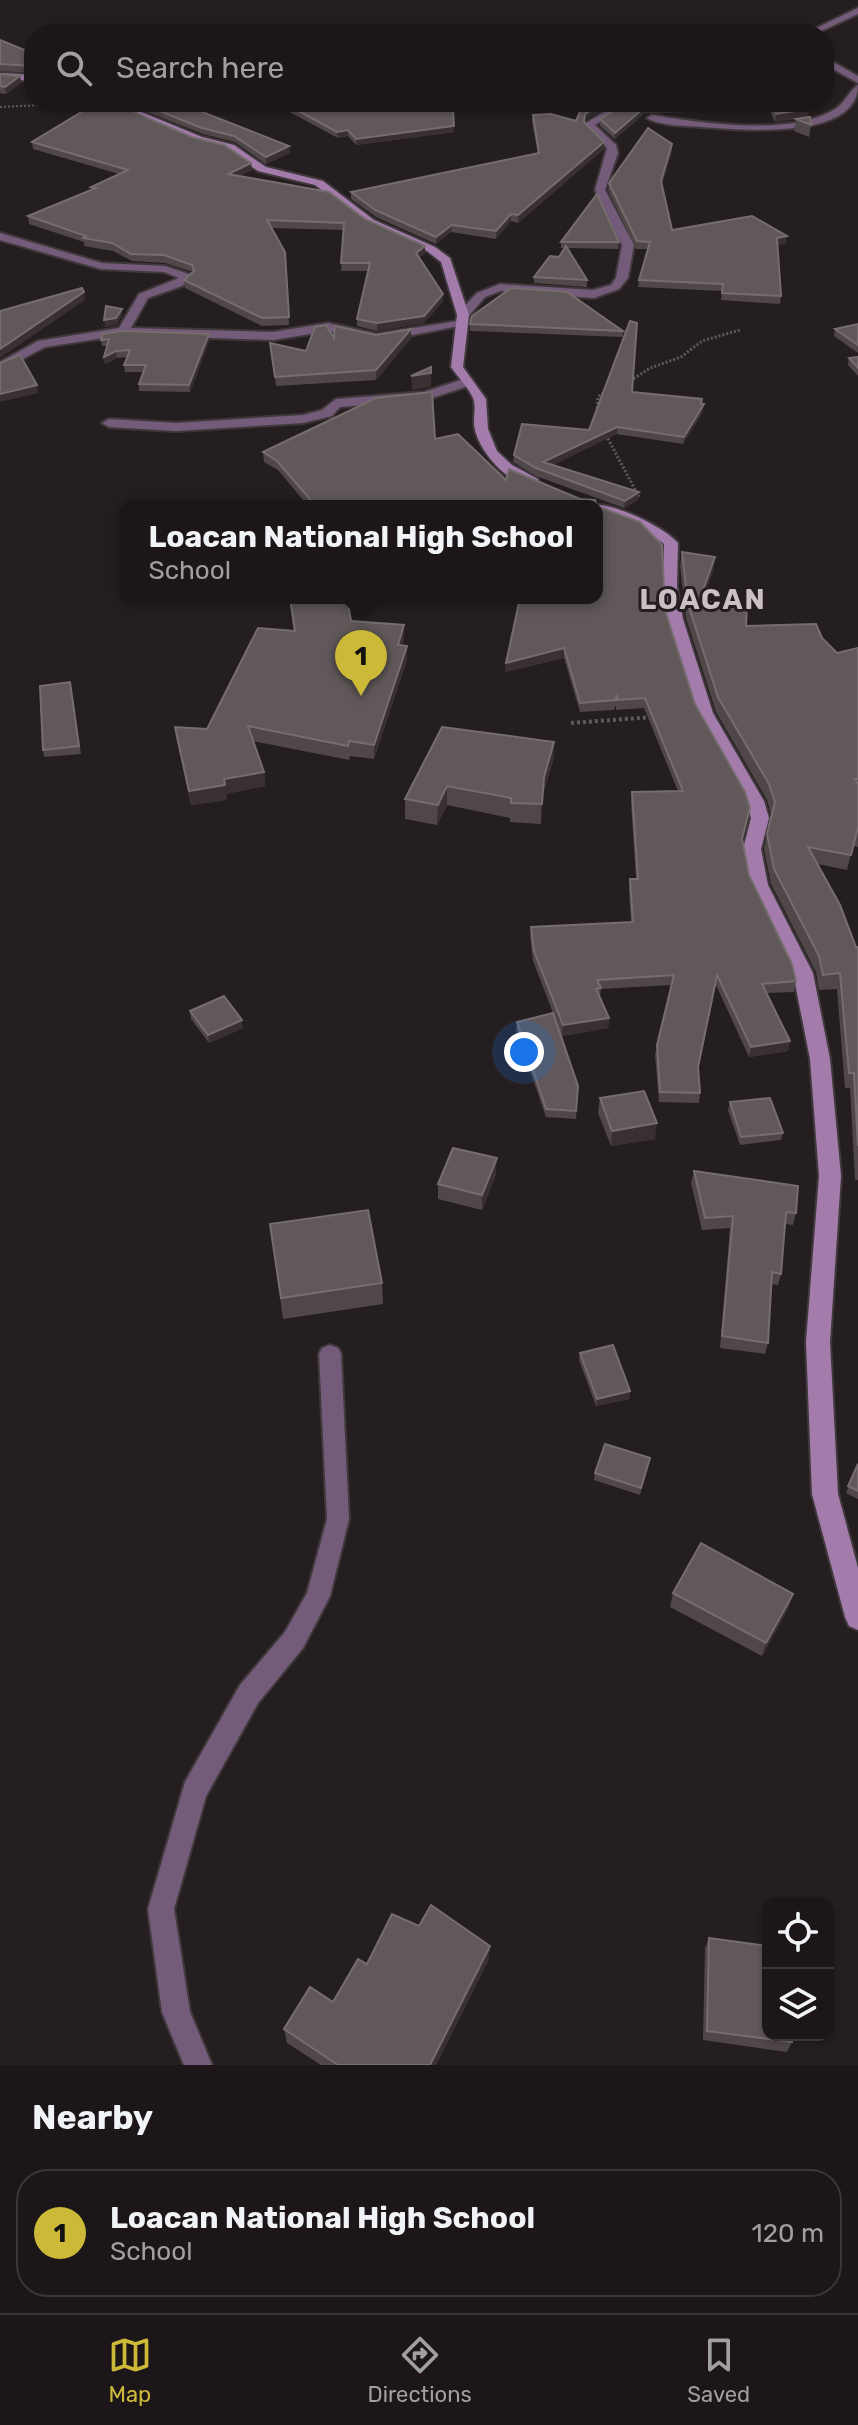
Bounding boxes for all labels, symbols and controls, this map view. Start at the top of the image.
search box [24,24,834,112]
icon: search [52,46,96,90]
text: Search here [116,50,284,86]
popup [119,500,603,604]
text: Loacan National High School [148,519,574,555]
text: School [148,555,231,586]
district label: LOACAN [639,583,767,616]
pin: 1 [335,630,387,696]
your location [504,1032,544,1072]
map controls [762,1897,834,2041]
button: locate [762,1897,834,1969]
button: layers [762,1969,834,2041]
text: Nearby [32,2097,153,2138]
text: Loacan National High School [110,2200,535,2236]
text: 1 [54,2218,66,2249]
text: 120 m [752,2218,824,2249]
text: School [110,2236,193,2267]
tab: Map [108,2333,152,2408]
tab: Directions [367,2333,472,2408]
tab: Saved [687,2333,750,2408]

